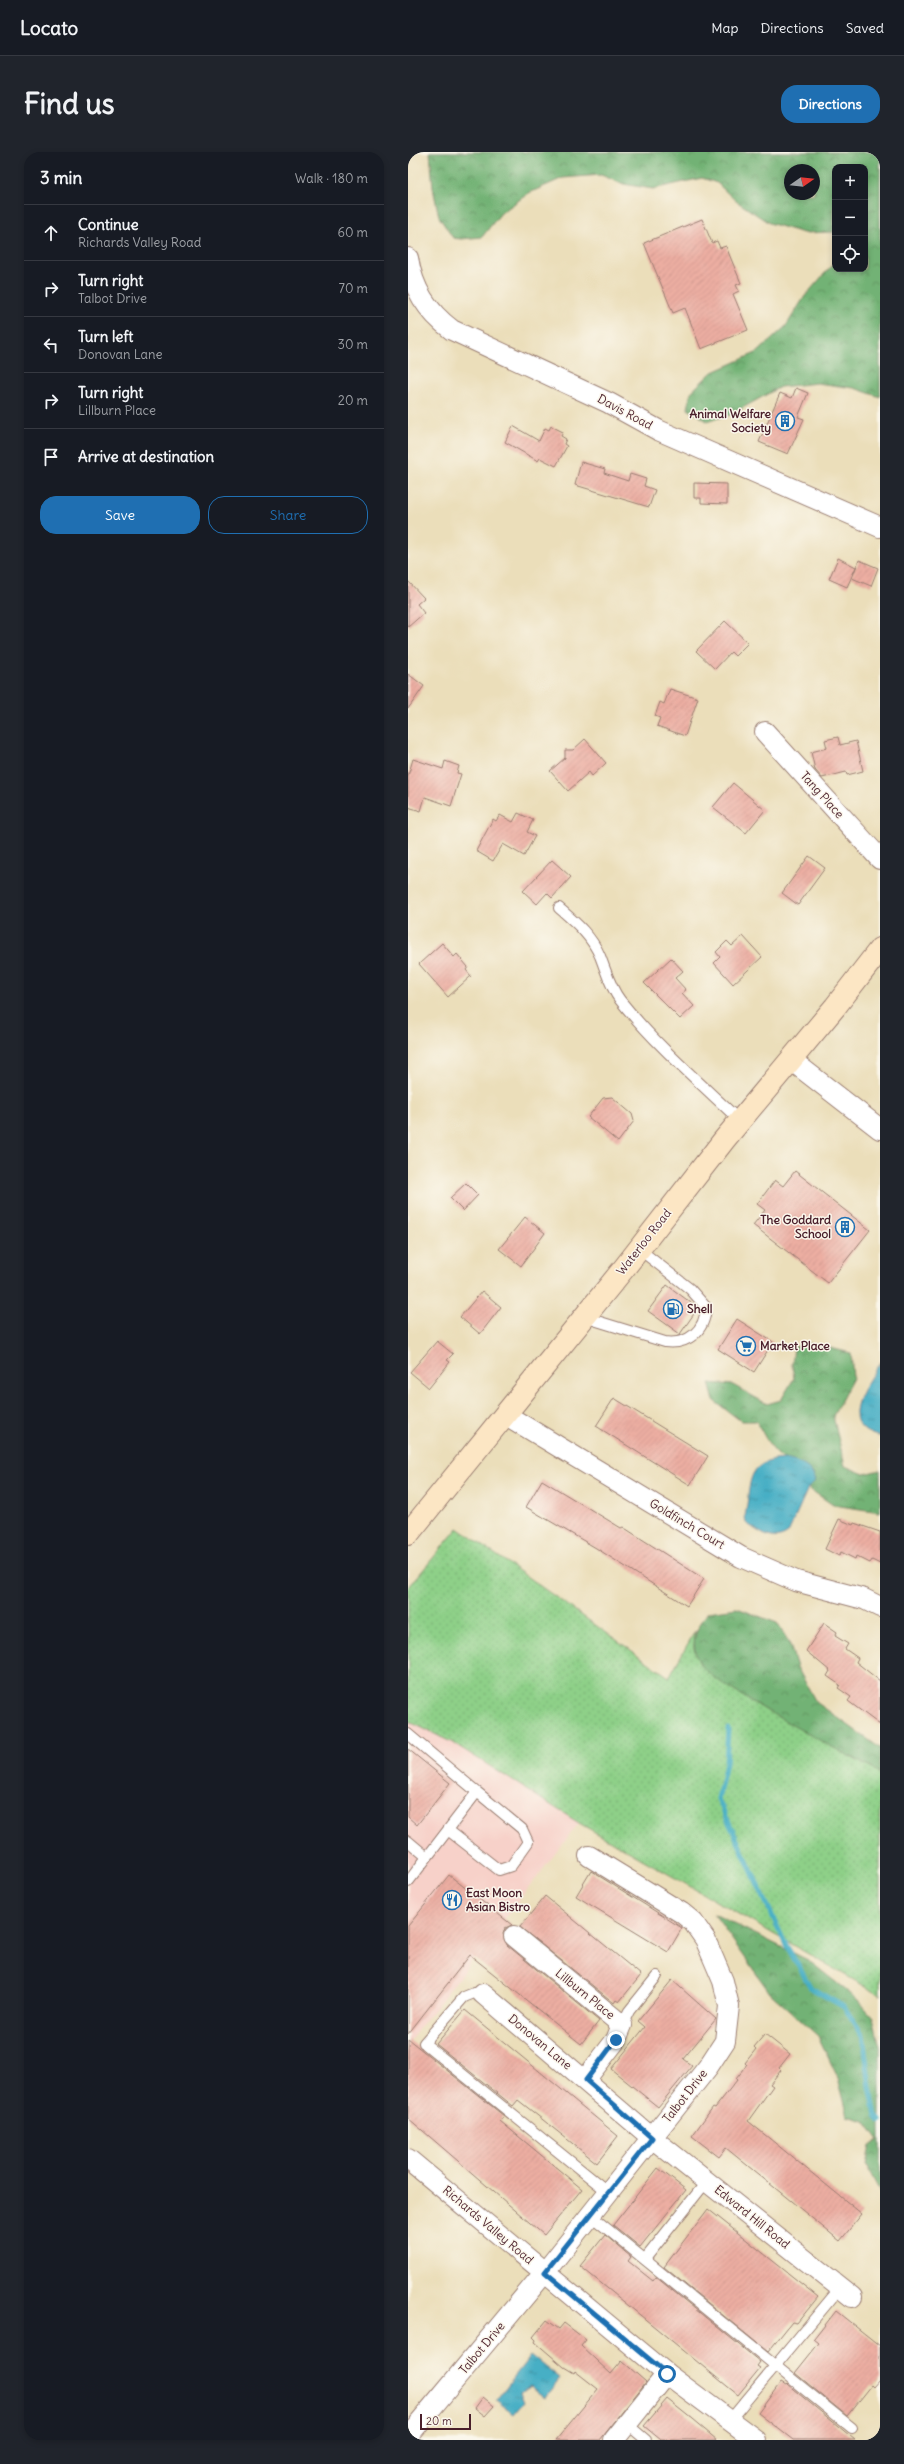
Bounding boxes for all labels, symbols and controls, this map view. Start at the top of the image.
text: Locato [20,16,78,40]
text: Map [711,19,738,37]
text: Directions [760,19,824,37]
text: Saved [846,19,884,37]
button: Directions [781,85,880,123]
text: Find us [24,86,115,122]
north arrow [784,164,820,200]
map controls [832,164,868,272]
button: + [832,164,868,200]
text: 3 min [40,167,82,189]
text: Walk · 180 m [295,170,368,187]
button: − [832,200,868,236]
text: Continue [78,215,139,234]
icon: ahead [40,222,62,244]
text: 60 m [337,224,368,241]
text: Richards Valley Road [78,234,201,251]
button: locate [832,236,868,272]
text: Turn right [78,271,143,290]
icon: right [40,278,62,300]
text: 70 m [339,280,368,297]
text: Talbot Drive [78,290,147,307]
text: Turn left [78,327,133,346]
icon: left [40,334,62,356]
text: 30 m [338,336,368,353]
text: Donovan Lane [78,346,163,363]
text: Turn right [78,383,143,402]
icon: right [40,390,62,412]
street label: Davis Road [595,391,655,432]
text: 20 m [338,392,368,409]
text: Lillburn Place [78,402,156,419]
place label: Animal Welfare Society [690,406,772,436]
building icon: Animal Welfare Society [774,410,796,432]
icon: arrive [40,446,62,468]
text: Arrive at destination [78,447,214,466]
button: Save [40,496,200,534]
button: Share [208,496,368,534]
street label: Tang Place [797,768,847,821]
street label: Waterloo Road [613,1206,674,1278]
place label: The Goddard School [760,1212,831,1241]
building icon: The Goddard School [834,1216,856,1238]
fuel station icon: Shell [662,1298,684,1320]
place label: Shell [687,1301,713,1316]
supermarket icon: Market Place [735,1335,757,1357]
place label: Market Place [760,1338,830,1353]
street label: Goldfinch Court [647,1495,728,1552]
place label: East Moon Asian Bistro [466,1885,530,1914]
restaurant icon: East Moon Asian Bistro [441,1889,463,1911]
street label: Lillburn Place [553,1965,618,2022]
street label: Donovan Lane [506,2011,575,2072]
route end [607,2031,625,2049]
street label: Talbot Drive [659,2066,710,2125]
street label: Richards Valley Road [440,2182,537,2267]
street label: Edward Hill Road [712,2182,793,2252]
street label: Talbot Drive [455,2318,508,2377]
route start [658,2365,676,2383]
scale bar [420,2412,471,2431]
text: 20 m [426,2414,452,2428]

